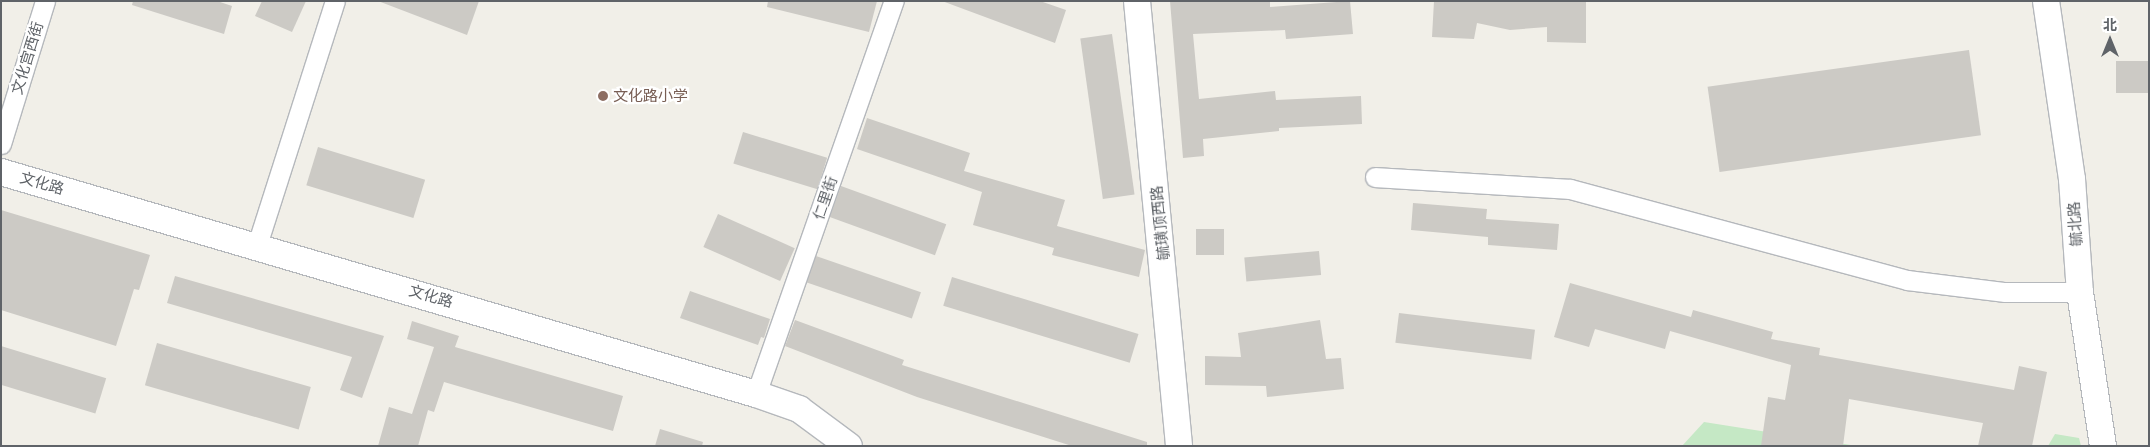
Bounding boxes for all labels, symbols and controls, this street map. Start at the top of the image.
north arrow [2085,15,2135,65]
text: 北 [2103,16,2117,34]
street label: 文化宫西街 [7,20,47,96]
place label: 文化路小学 [613,87,688,105]
marker: 文化路小学 [597,90,609,102]
street label: 文化路 [18,168,66,198]
street label: 仁里街 [809,174,841,222]
street label: 毓璜顶西路 [1147,185,1173,261]
street label: 毓北路 [2064,201,2086,247]
street label: 文化路 [407,281,455,311]

